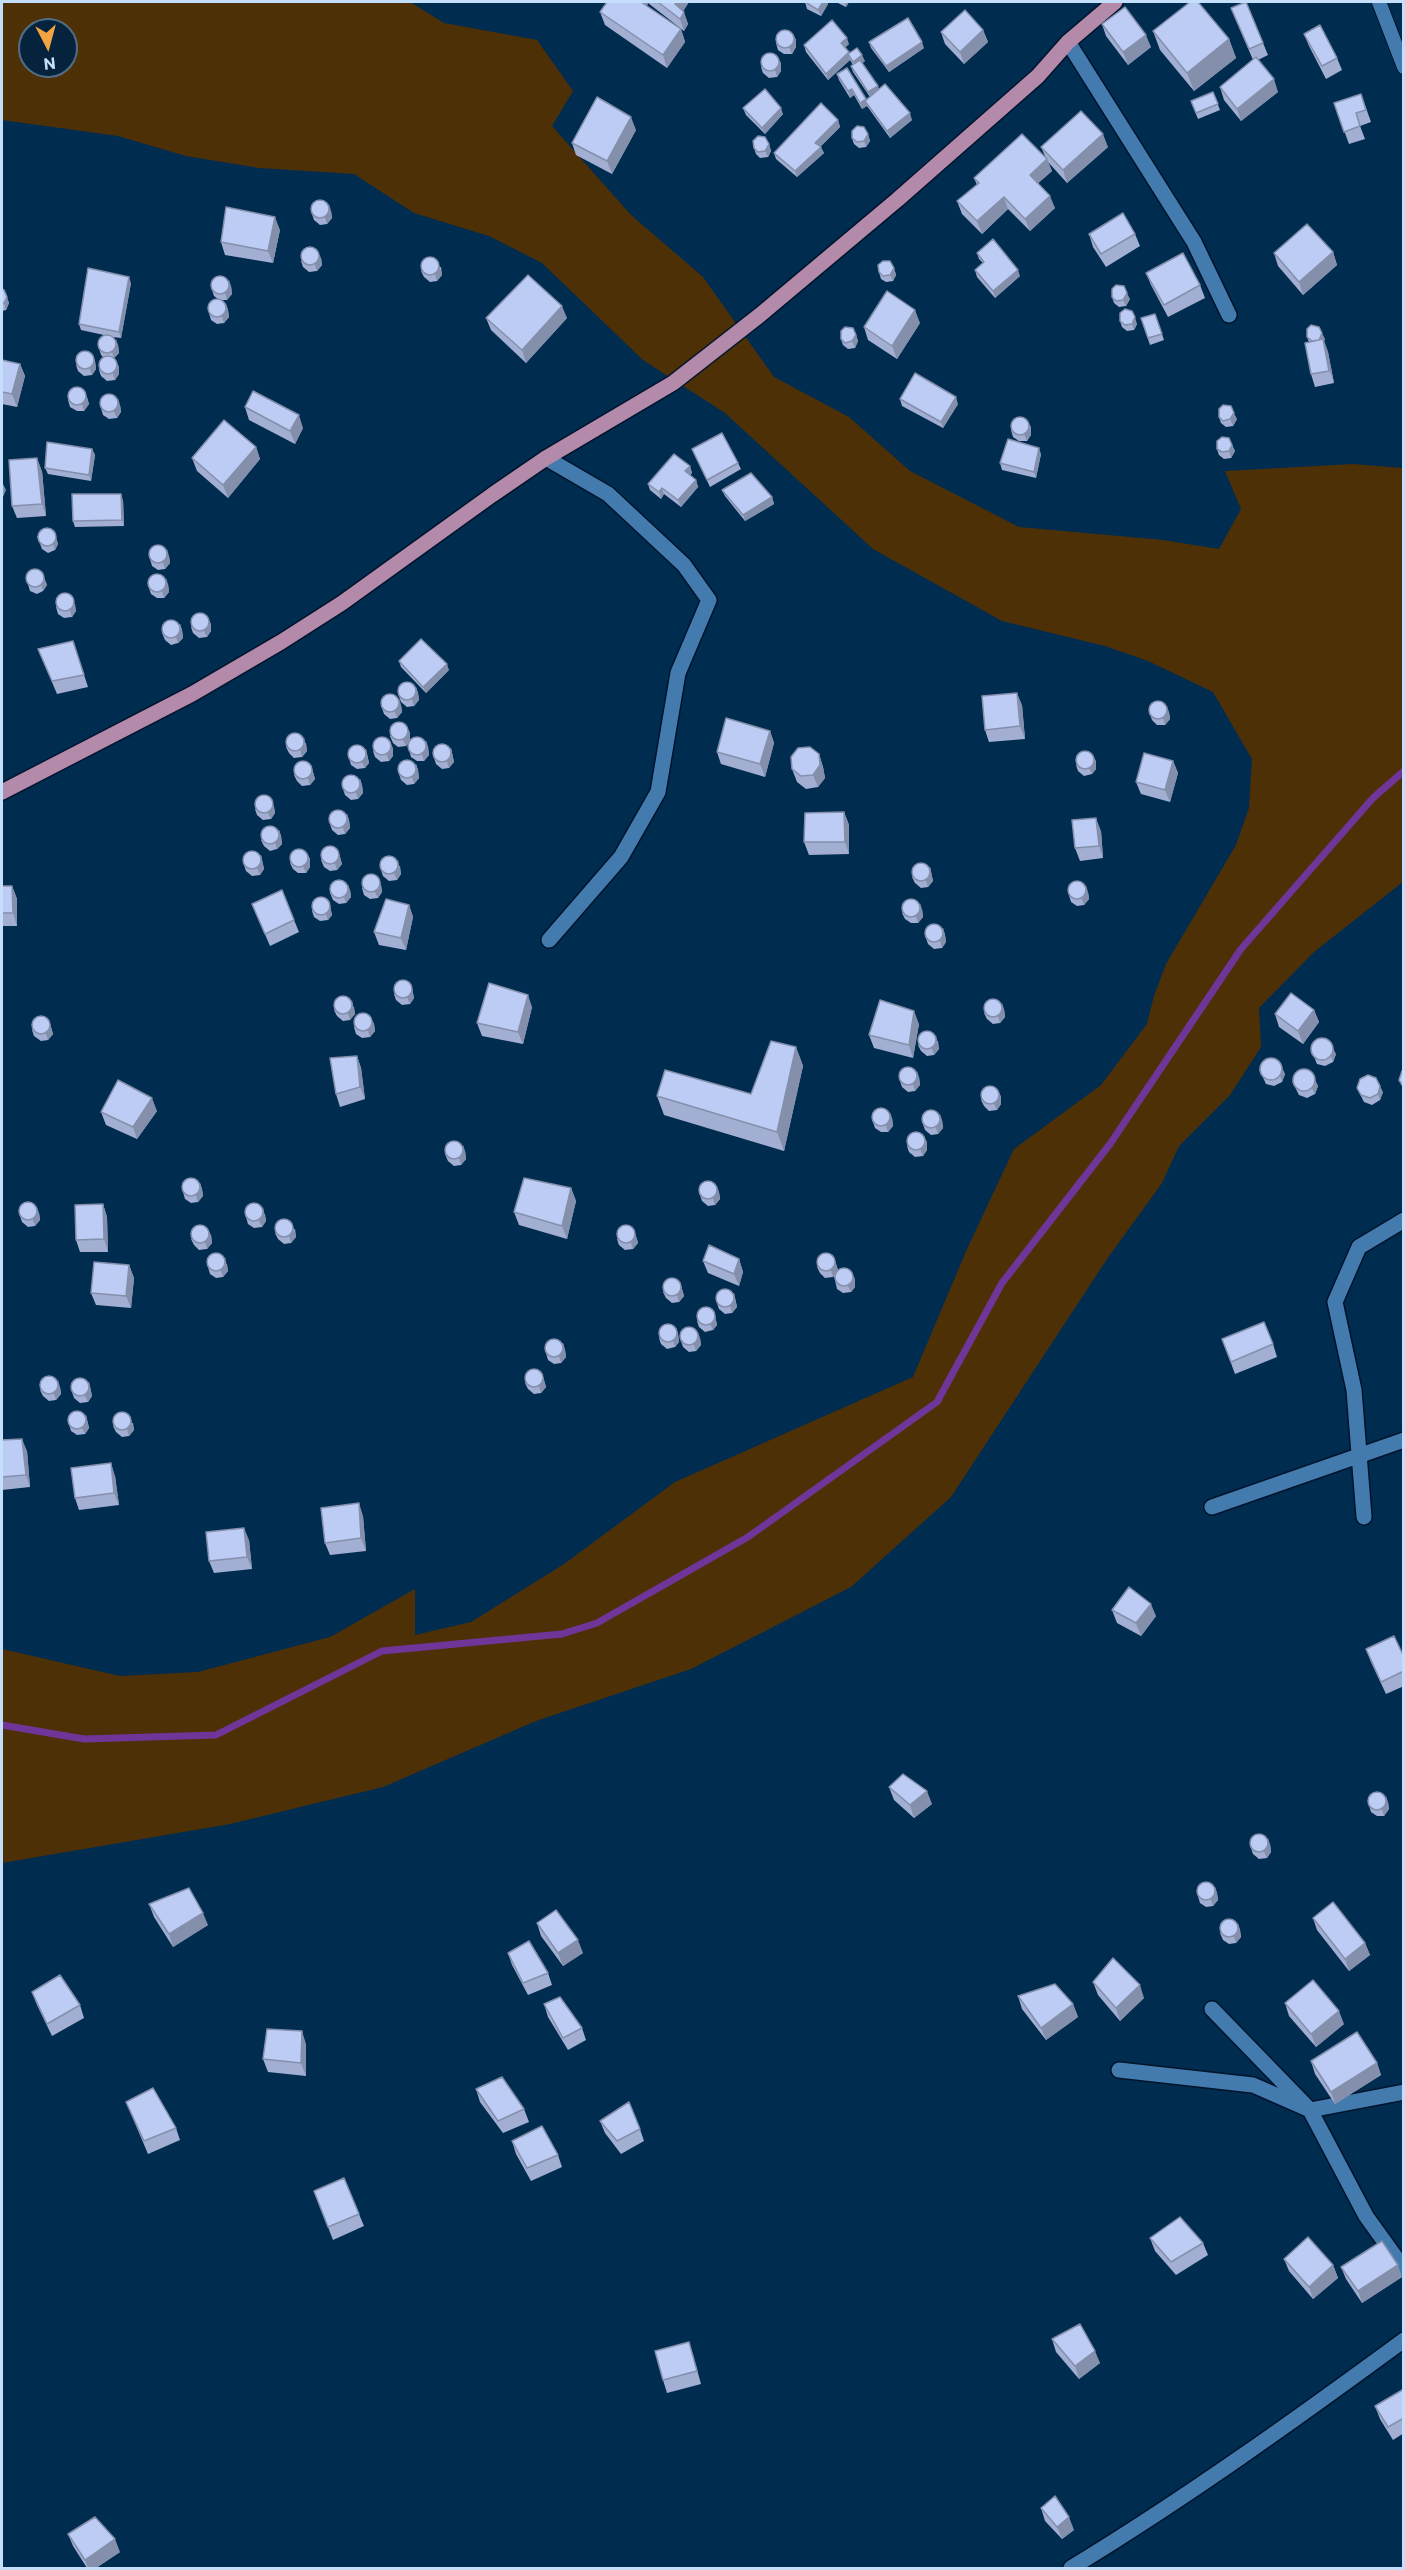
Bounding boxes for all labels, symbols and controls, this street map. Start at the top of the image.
north arrow [18,18,78,78]
text: N [43,54,57,74]

